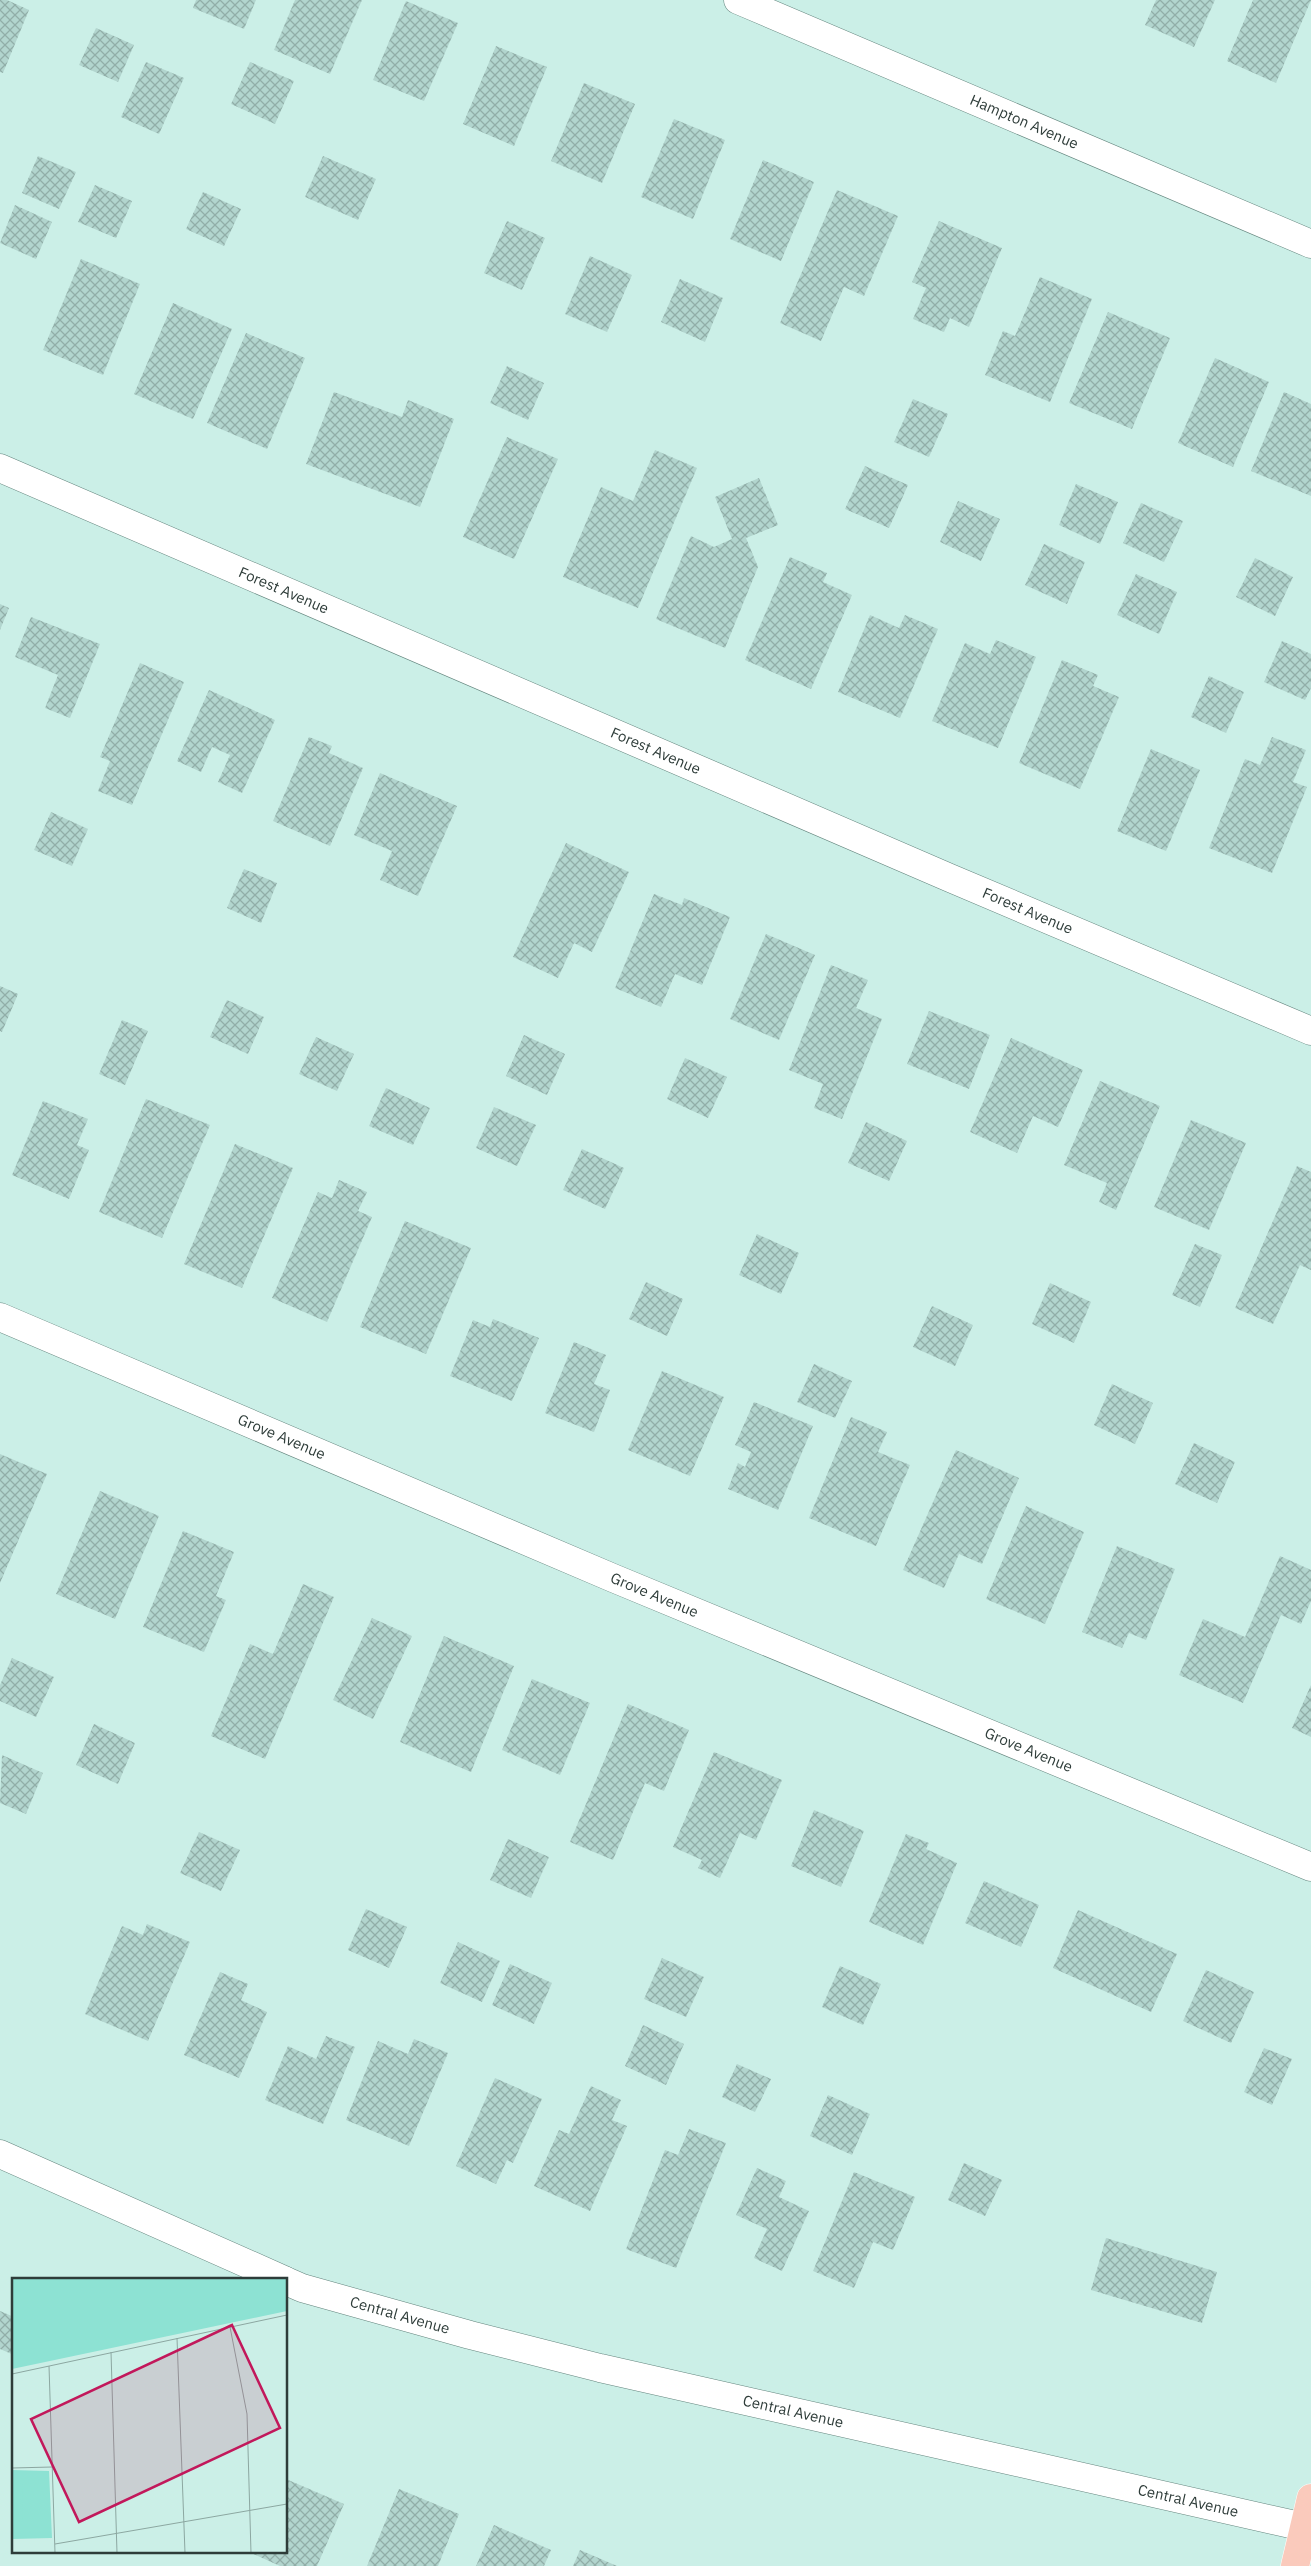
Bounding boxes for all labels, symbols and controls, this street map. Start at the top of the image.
street label: Hampton Avenue [967,90,1082,153]
street label: Forest Avenue [236,562,332,618]
street label: Forest Avenue [608,723,704,778]
street label: Forest Avenue [980,883,1076,938]
street label: Grove Avenue [235,1409,328,1463]
street label: Grove Avenue [608,1568,701,1621]
street label: Grove Avenue [982,1723,1076,1776]
inset map [12,2278,288,2554]
street label: Central Avenue [348,2292,452,2338]
street label: Central Avenue [741,2391,845,2432]
street label: Central Avenue [1136,2480,1240,2521]

